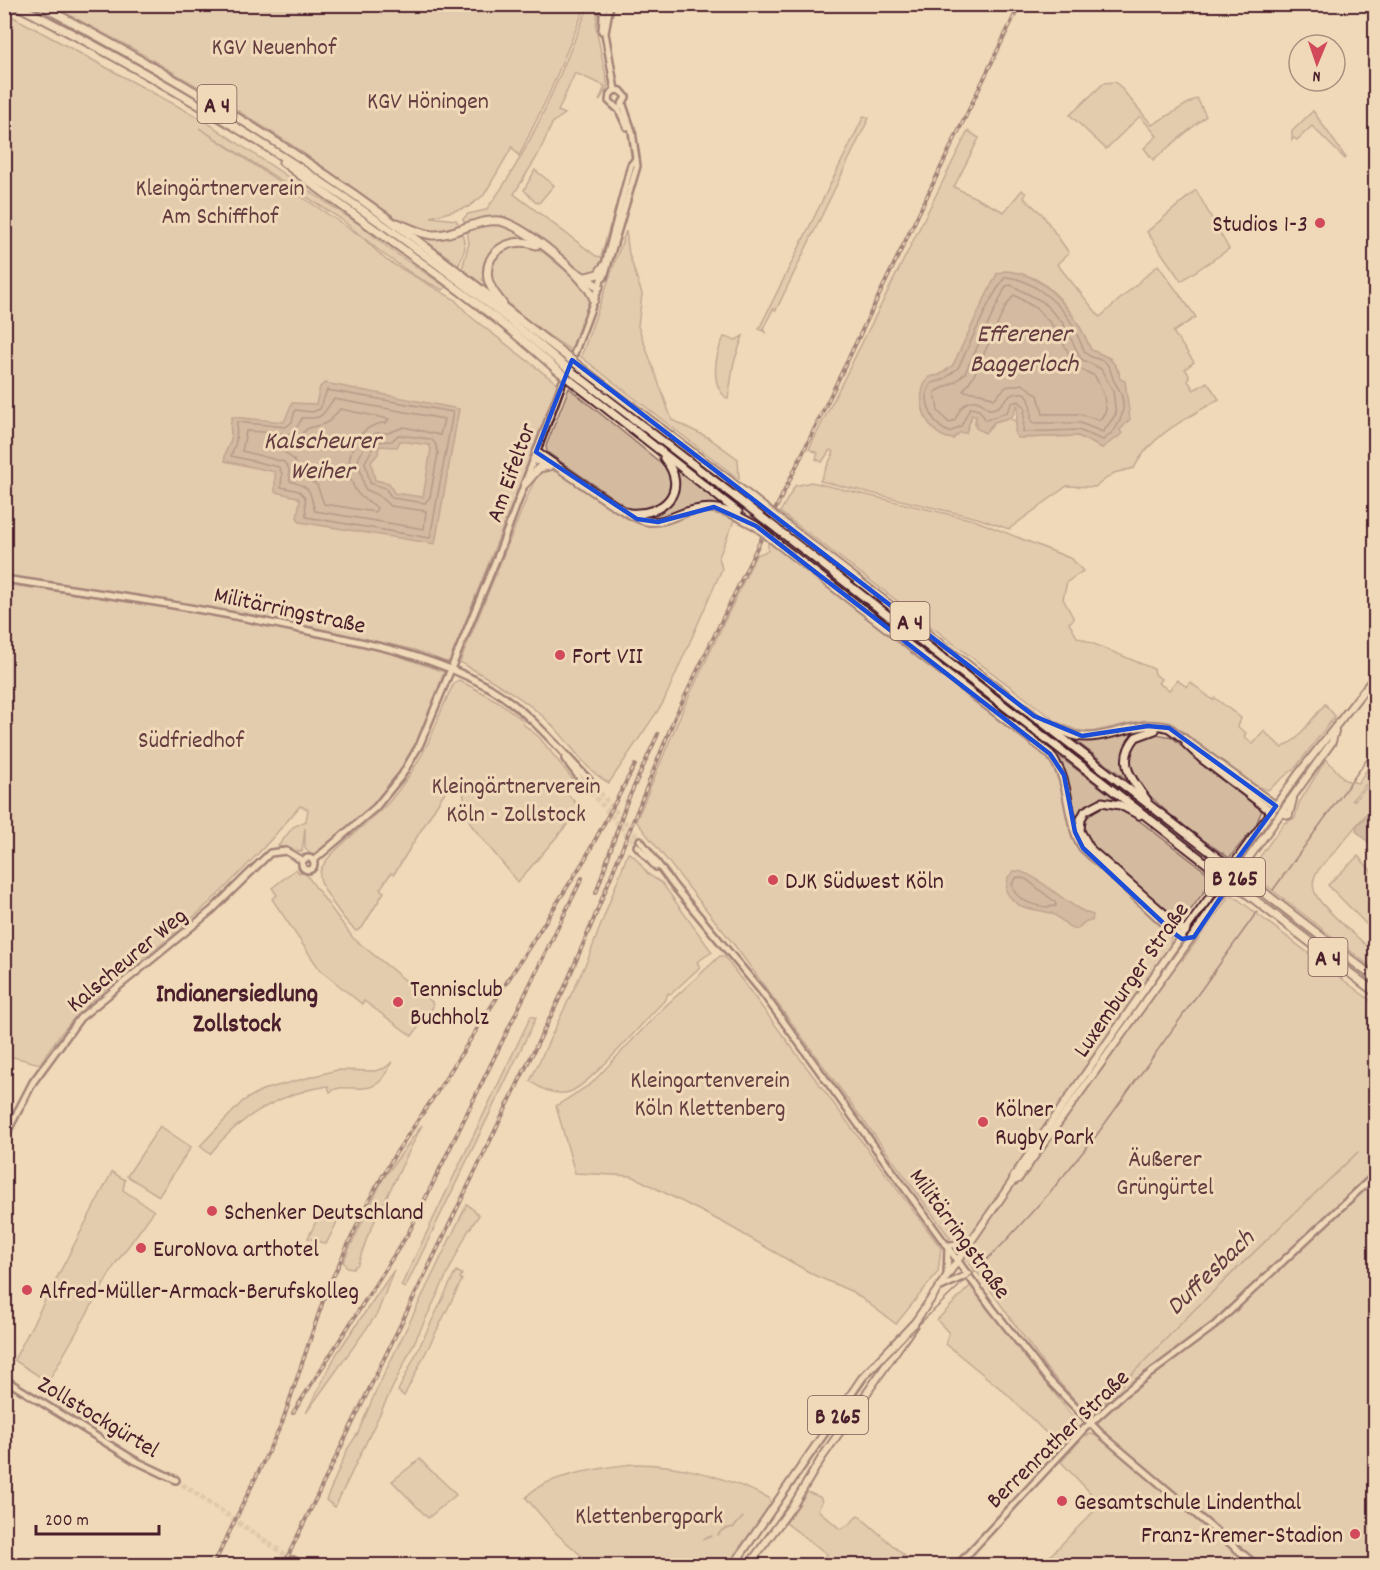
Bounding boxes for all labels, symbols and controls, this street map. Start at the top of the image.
park label: KGV Neuenhof [212,32,337,66]
north arrow [1287,33,1347,93]
text: N [1312,64,1321,87]
road number: A 4 [198,85,236,123]
park label: KGV Höningen [367,86,489,120]
park label: Kleingärtnerverein Am Schiffhof [135,173,305,235]
place label: Studios 1-3 [1212,209,1308,243]
marker: Studios 1-3 [1313,216,1327,230]
water label: Efferener Baggerloch [970,317,1079,384]
street label: Am Eifeltor [479,418,547,527]
water label: Kalscheurer Weiher [263,424,384,491]
street label: Militärringstraße [210,579,368,645]
road number: A 4 [890,602,930,640]
place label: Fort VII [572,641,644,675]
marker: Fort VII [553,648,567,662]
park label: Südfriedhof [138,725,244,759]
park label: Kleingärtnerverein Köln - Zollstock [431,771,601,833]
road number: B 265 [1205,858,1265,896]
place label: DJK Südwest Köln [785,866,944,900]
marker: DJK Südwest Köln [766,873,780,887]
street label: Luxemburger Straße [1066,896,1199,1065]
street label: Kalscheurer Weg [60,901,196,1022]
road number: A 4 [1308,938,1348,976]
place label: Tennisclub Buchholz [410,974,503,1036]
district label: Indianersiedlung Zollstock [156,977,318,1044]
marker: Tennisclub Buchholz [391,995,405,1009]
park label: Kleingartenverein Köln Klettenberg [630,1065,790,1127]
place label: Kölner Rugby Park [995,1094,1094,1156]
marker: Kölner Rugby Park [976,1115,990,1129]
park label: Äußerer Grüngürtel [1116,1144,1214,1206]
street label: Militärringstraße [899,1162,1018,1307]
place label: Schenker Deutschland [224,1197,424,1231]
marker: Schenker Deutschland [205,1204,219,1218]
water label: Duffesbach [1159,1221,1265,1325]
place label: EuroNova arthotel [153,1234,319,1268]
marker: EuroNova arthotel [134,1241,148,1255]
place label: Alfred-Müller-Armack-Berufskolleg [39,1276,359,1310]
marker: Alfred-Müller-Armack-Berufskolleg [20,1283,34,1297]
street label: Berrenrather Straße [980,1363,1138,1518]
street label: Zollstockgürtel [30,1369,165,1468]
road number: B 265 [808,1396,868,1434]
place label: Gesamtschule Lindenthal [1074,1487,1302,1521]
marker: Gesamtschule Lindenthal [1055,1494,1069,1508]
scale bar [36,1498,159,1536]
park label: Klettenbergpark [575,1501,723,1535]
text: 200 m [45,1509,89,1534]
place label: Franz-Kremer-Stadion [1141,1520,1343,1554]
marker: Franz-Kremer-Stadion [1348,1527,1362,1541]

